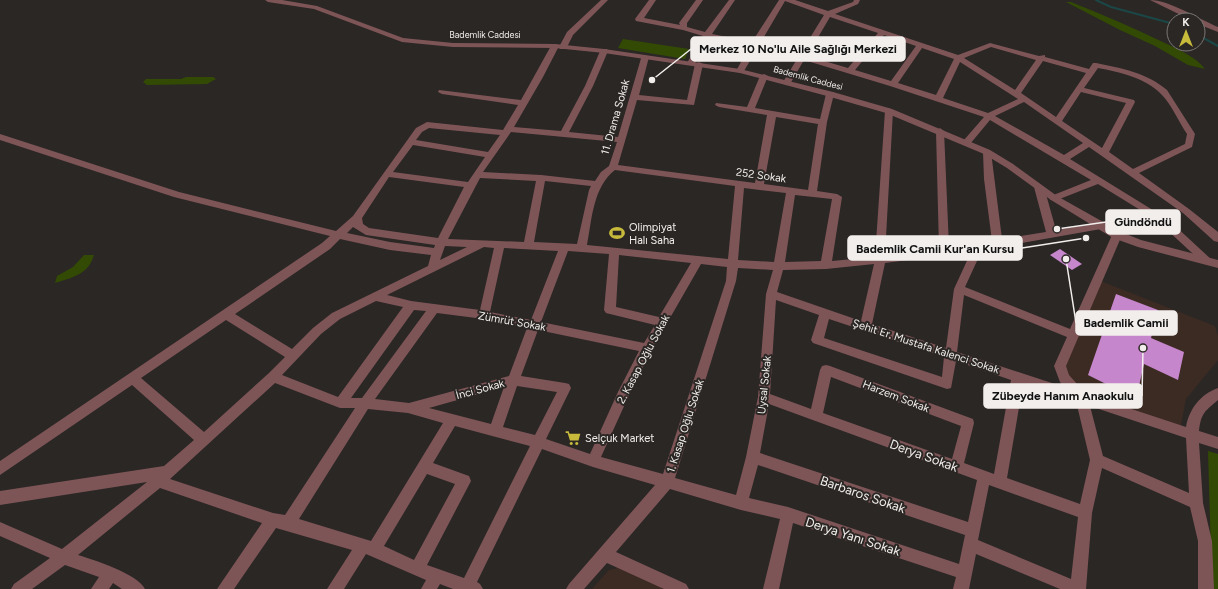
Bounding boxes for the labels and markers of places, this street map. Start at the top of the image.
callout: Merkez 10 No'lu Aile Sağlığı Merkezi [691,37,905,61]
callout: Gündöndü [1106,210,1180,234]
place label: Olimpiyat Halı Saha [629,221,676,247]
sports icon: Olimpiyat Halı Saha [608,224,626,242]
callout: Bademlik Camii Kur'an Kursu [848,236,1022,260]
callout: Bademlik Camii [1076,311,1177,335]
callout: Zübeyde Hanım Anaokulu [984,384,1142,408]
supermarket icon: Selçuk Market [564,429,582,447]
place label: Selçuk Market [585,432,654,445]

